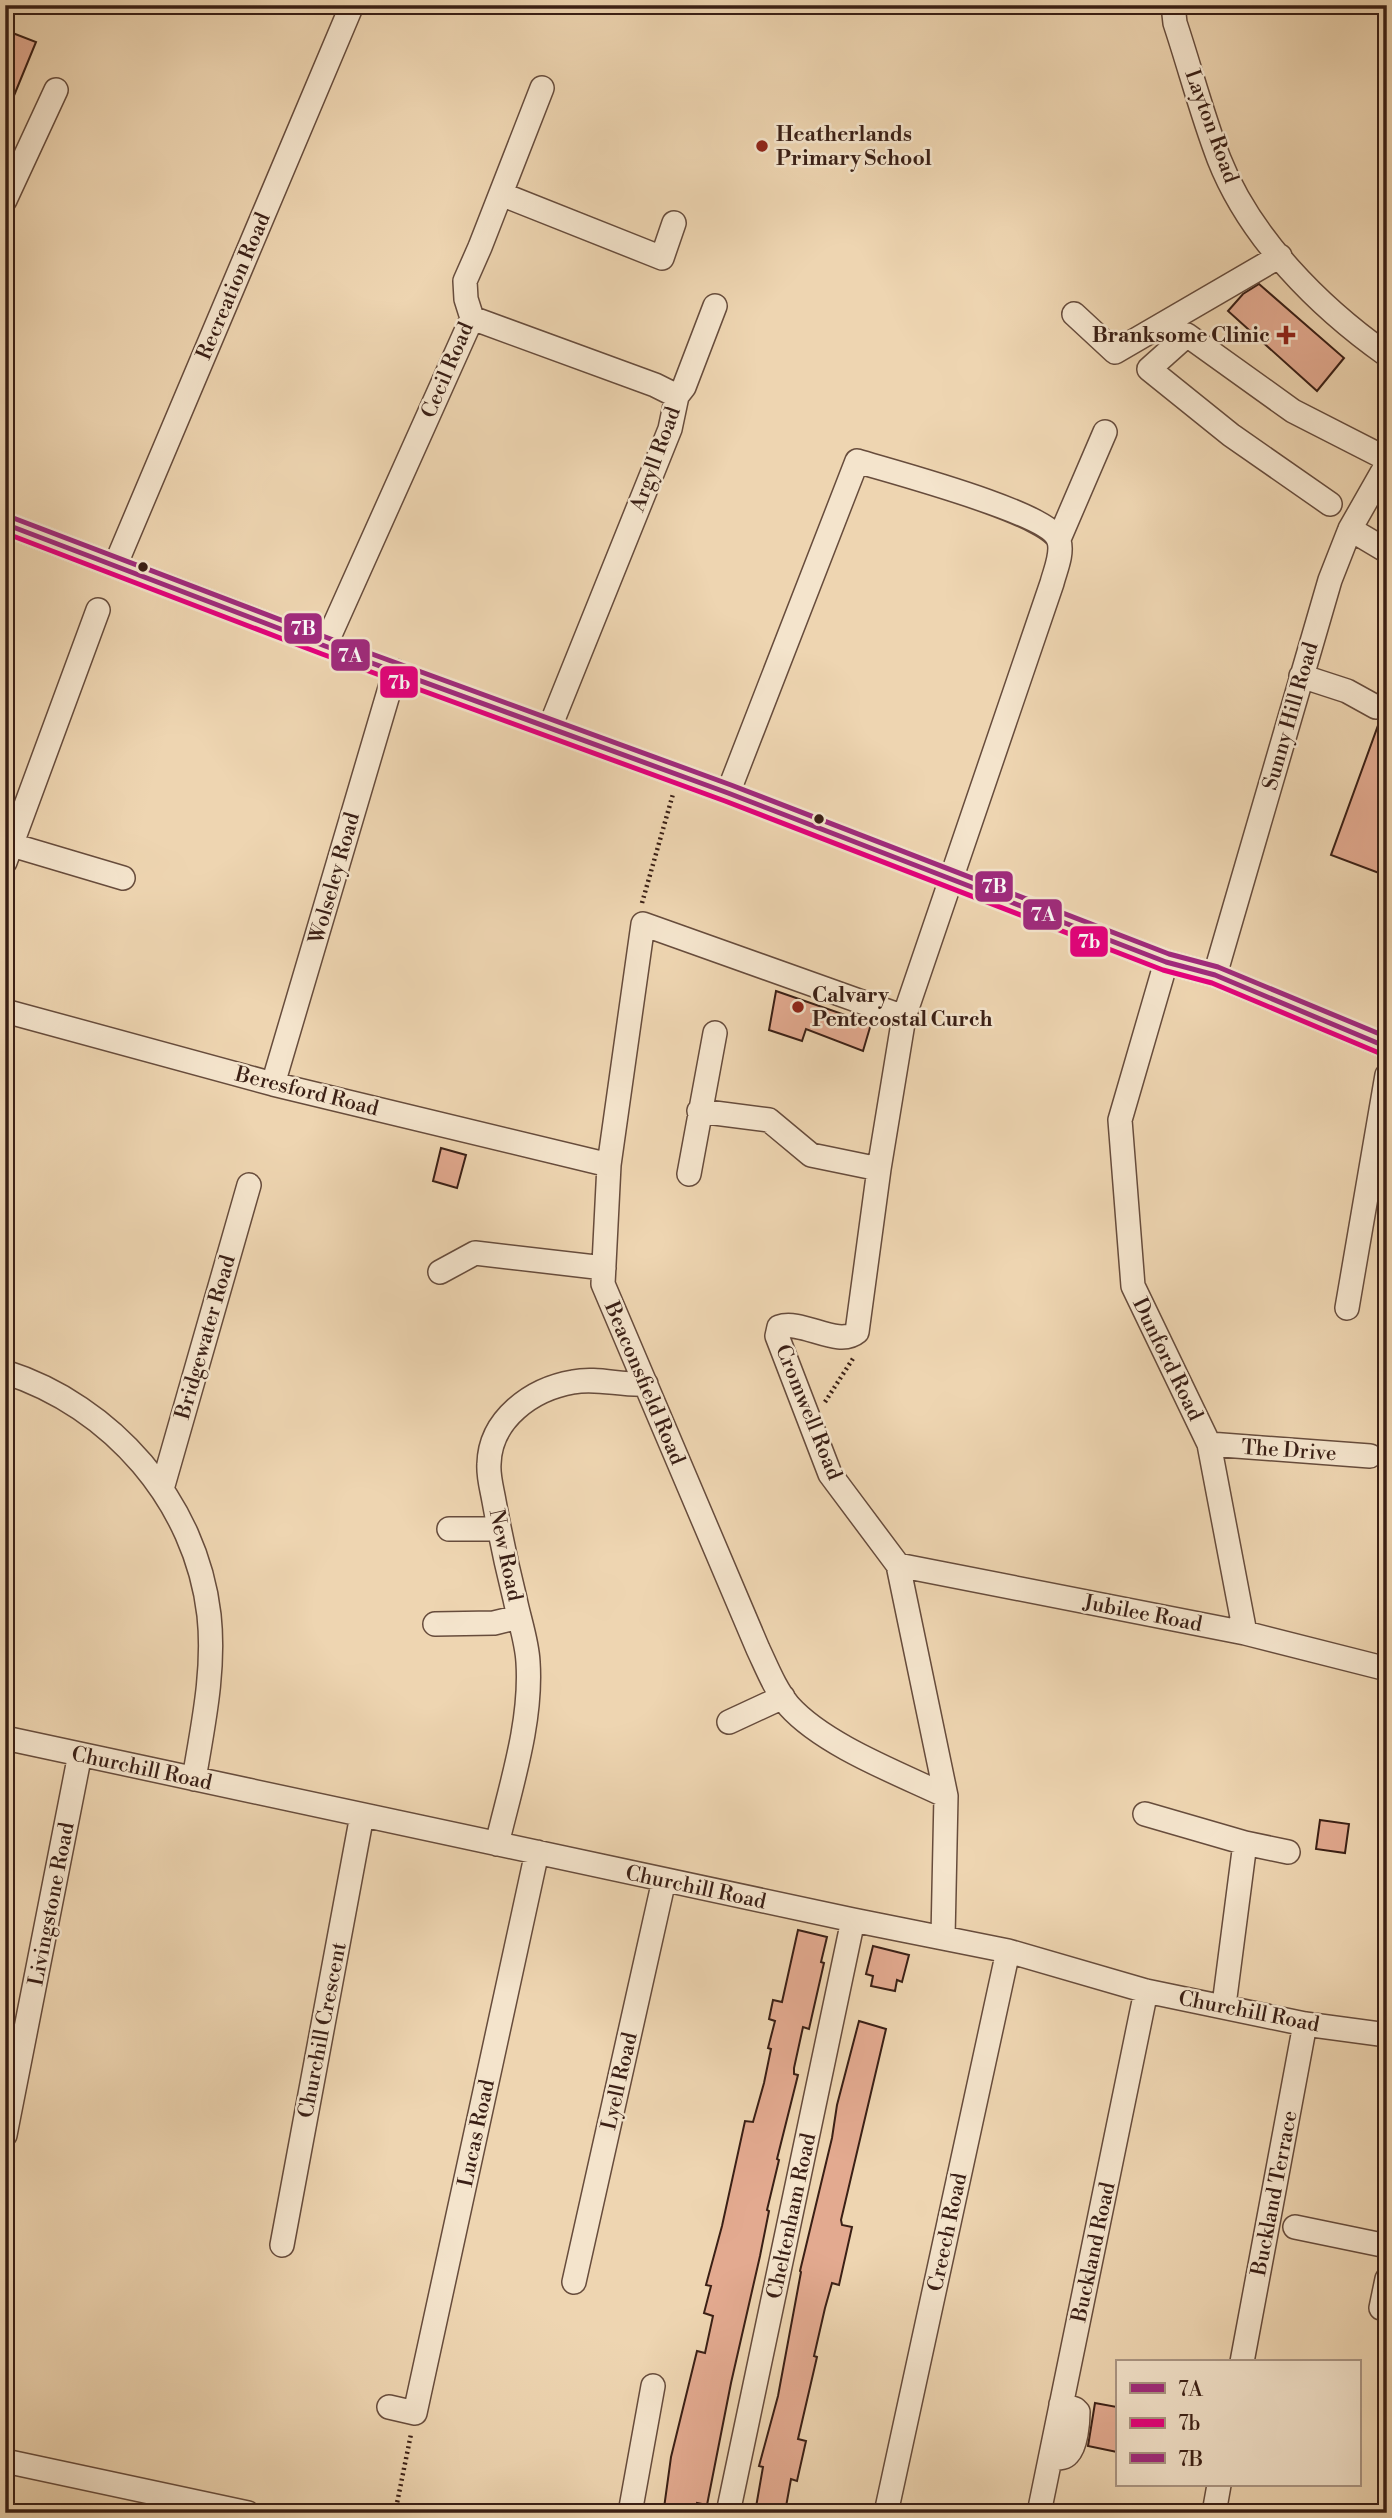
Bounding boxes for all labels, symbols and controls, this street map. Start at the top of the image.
street label: Layton Road [1178,66,1244,187]
place label: Heatherlands Primary School [776,122,932,172]
marker: Heatherlands Primary School [754,138,770,154]
street label: Recreation Road [191,209,277,364]
street label: Cecil Road [416,318,480,422]
place label: Branksome Clinic [1092,323,1270,349]
marker: Branksome Clinic [1276,325,1296,345]
street label: Argyll Road [625,403,687,516]
unlabelled marker [136,560,150,574]
line badge: 7B [283,612,323,645]
text: 7B [290,617,316,641]
line badge: 7A [330,638,371,672]
street label: Sunny Hill Road [1257,639,1325,793]
text: 7A [338,644,363,668]
line badge: 7b [379,665,419,699]
text: 7b [387,671,411,695]
street label: Wolseley Road [304,810,366,948]
unlabelled marker [812,812,826,826]
line badge: 7B [974,870,1014,903]
text: 7B [981,875,1007,899]
line badge: 7A [1022,898,1063,931]
text: 7A [1031,903,1056,927]
line badge: 7b [1069,925,1109,958]
text: 7b [1077,930,1101,954]
place label: Calvary Pentecostal Curch [812,983,993,1033]
marker: Calvary Pentecostal Curch [790,999,806,1015]
street label: Beresford Road [231,1061,381,1122]
street label: Bridgewater Road [170,1252,242,1423]
street label: Dunford Road [1126,1294,1208,1425]
street label: Beaconsfield Road [598,1297,690,1469]
street label: Cromwell Road [769,1341,847,1484]
street label: The Drive [1240,1435,1337,1467]
street label: New Road [483,1507,527,1604]
street label: Jubilee Road [1080,1590,1204,1638]
street label: Churchill Road [69,1741,215,1797]
street label: Livingstone Road [23,1820,81,1988]
street label: Churchill Road [623,1860,769,1916]
street label: Churchill Crescent [293,1939,353,2120]
street label: Churchill Road [1176,1986,1322,2038]
street label: Lyell Road [596,2030,644,2133]
street label: Lucas Road [453,2077,501,2189]
street label: Buckland Terrace [1246,2108,1304,2279]
street label: Cheltenham Road [762,2131,822,2301]
street label: Creech Road [923,2170,973,2294]
street label: Buckland Road [1066,2180,1122,2326]
legend [1116,2360,1360,2486]
text: 7A [1178,2377,1204,2403]
text: 7b [1178,2411,1201,2437]
text: 7B [1178,2447,1203,2473]

